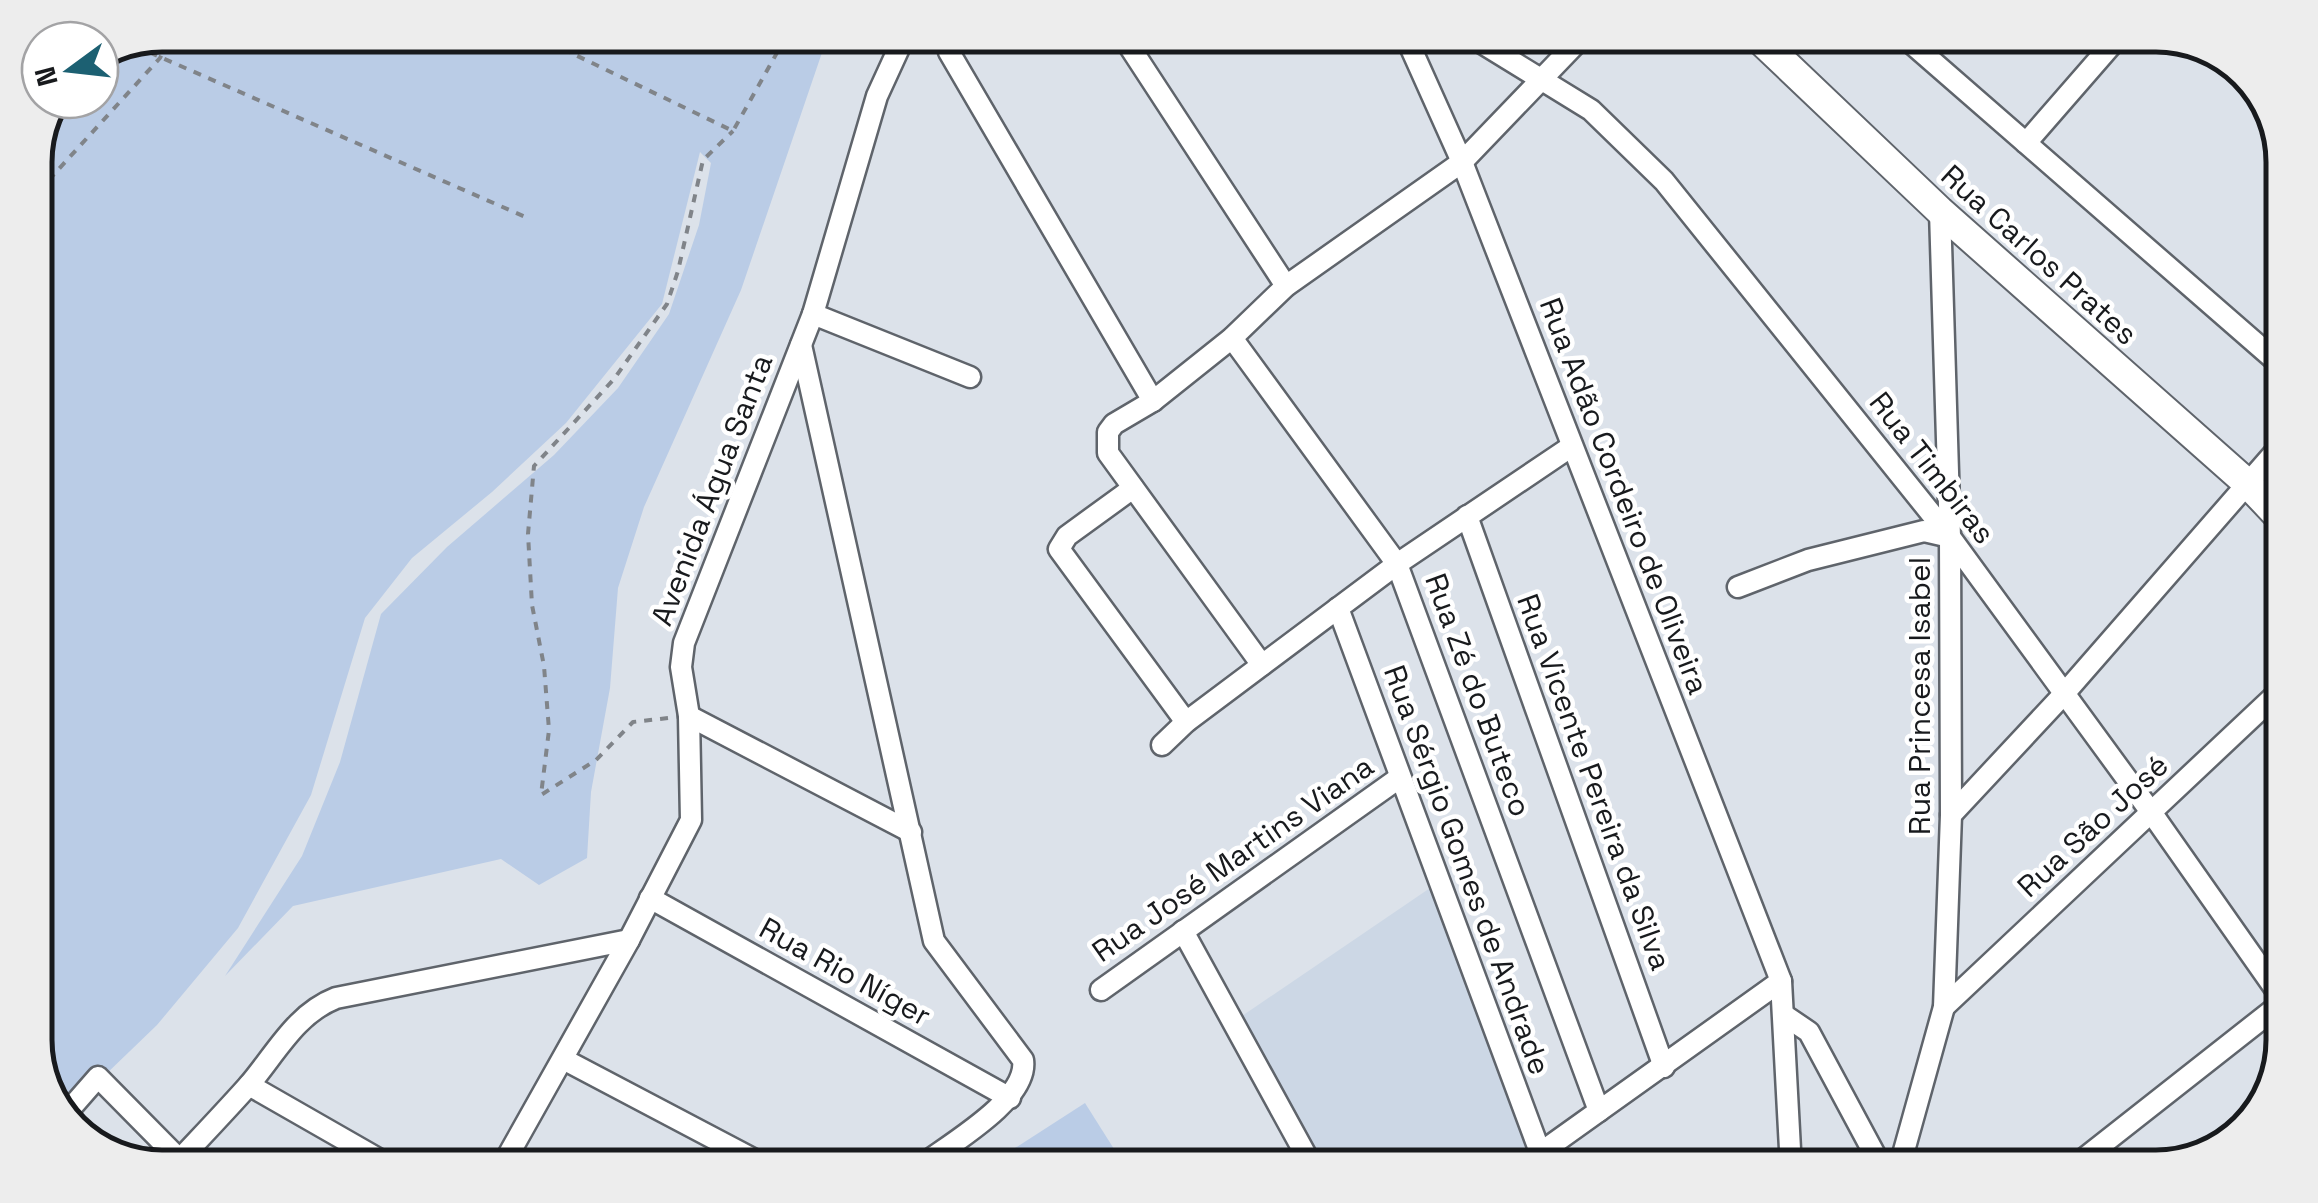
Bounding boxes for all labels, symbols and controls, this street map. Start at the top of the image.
north arrow [20,20,120,120]
text: N [26,63,66,90]
street label: Rua Carlos Prates [1933,156,2146,353]
street label: Rua Adão Cordeiro de Oliveira [1531,292,1718,700]
street label: Avenida Água Santa [642,349,781,631]
street label: Rua Timbiras [1861,384,2004,552]
street label: Rua Princesa Isabel [1900,557,1939,835]
street label: Rua Zé do Buteco [1416,568,1541,822]
street label: Rua Vicente Pereira da Silva [1508,588,1681,975]
street label: Rua Sérgio Gomes de Andrade [1375,660,1560,1080]
street label: Rua São José [2009,746,2176,906]
street label: Rua José Martins Viana [1084,747,1381,971]
street label: Rua Rio Níger [753,908,938,1035]

